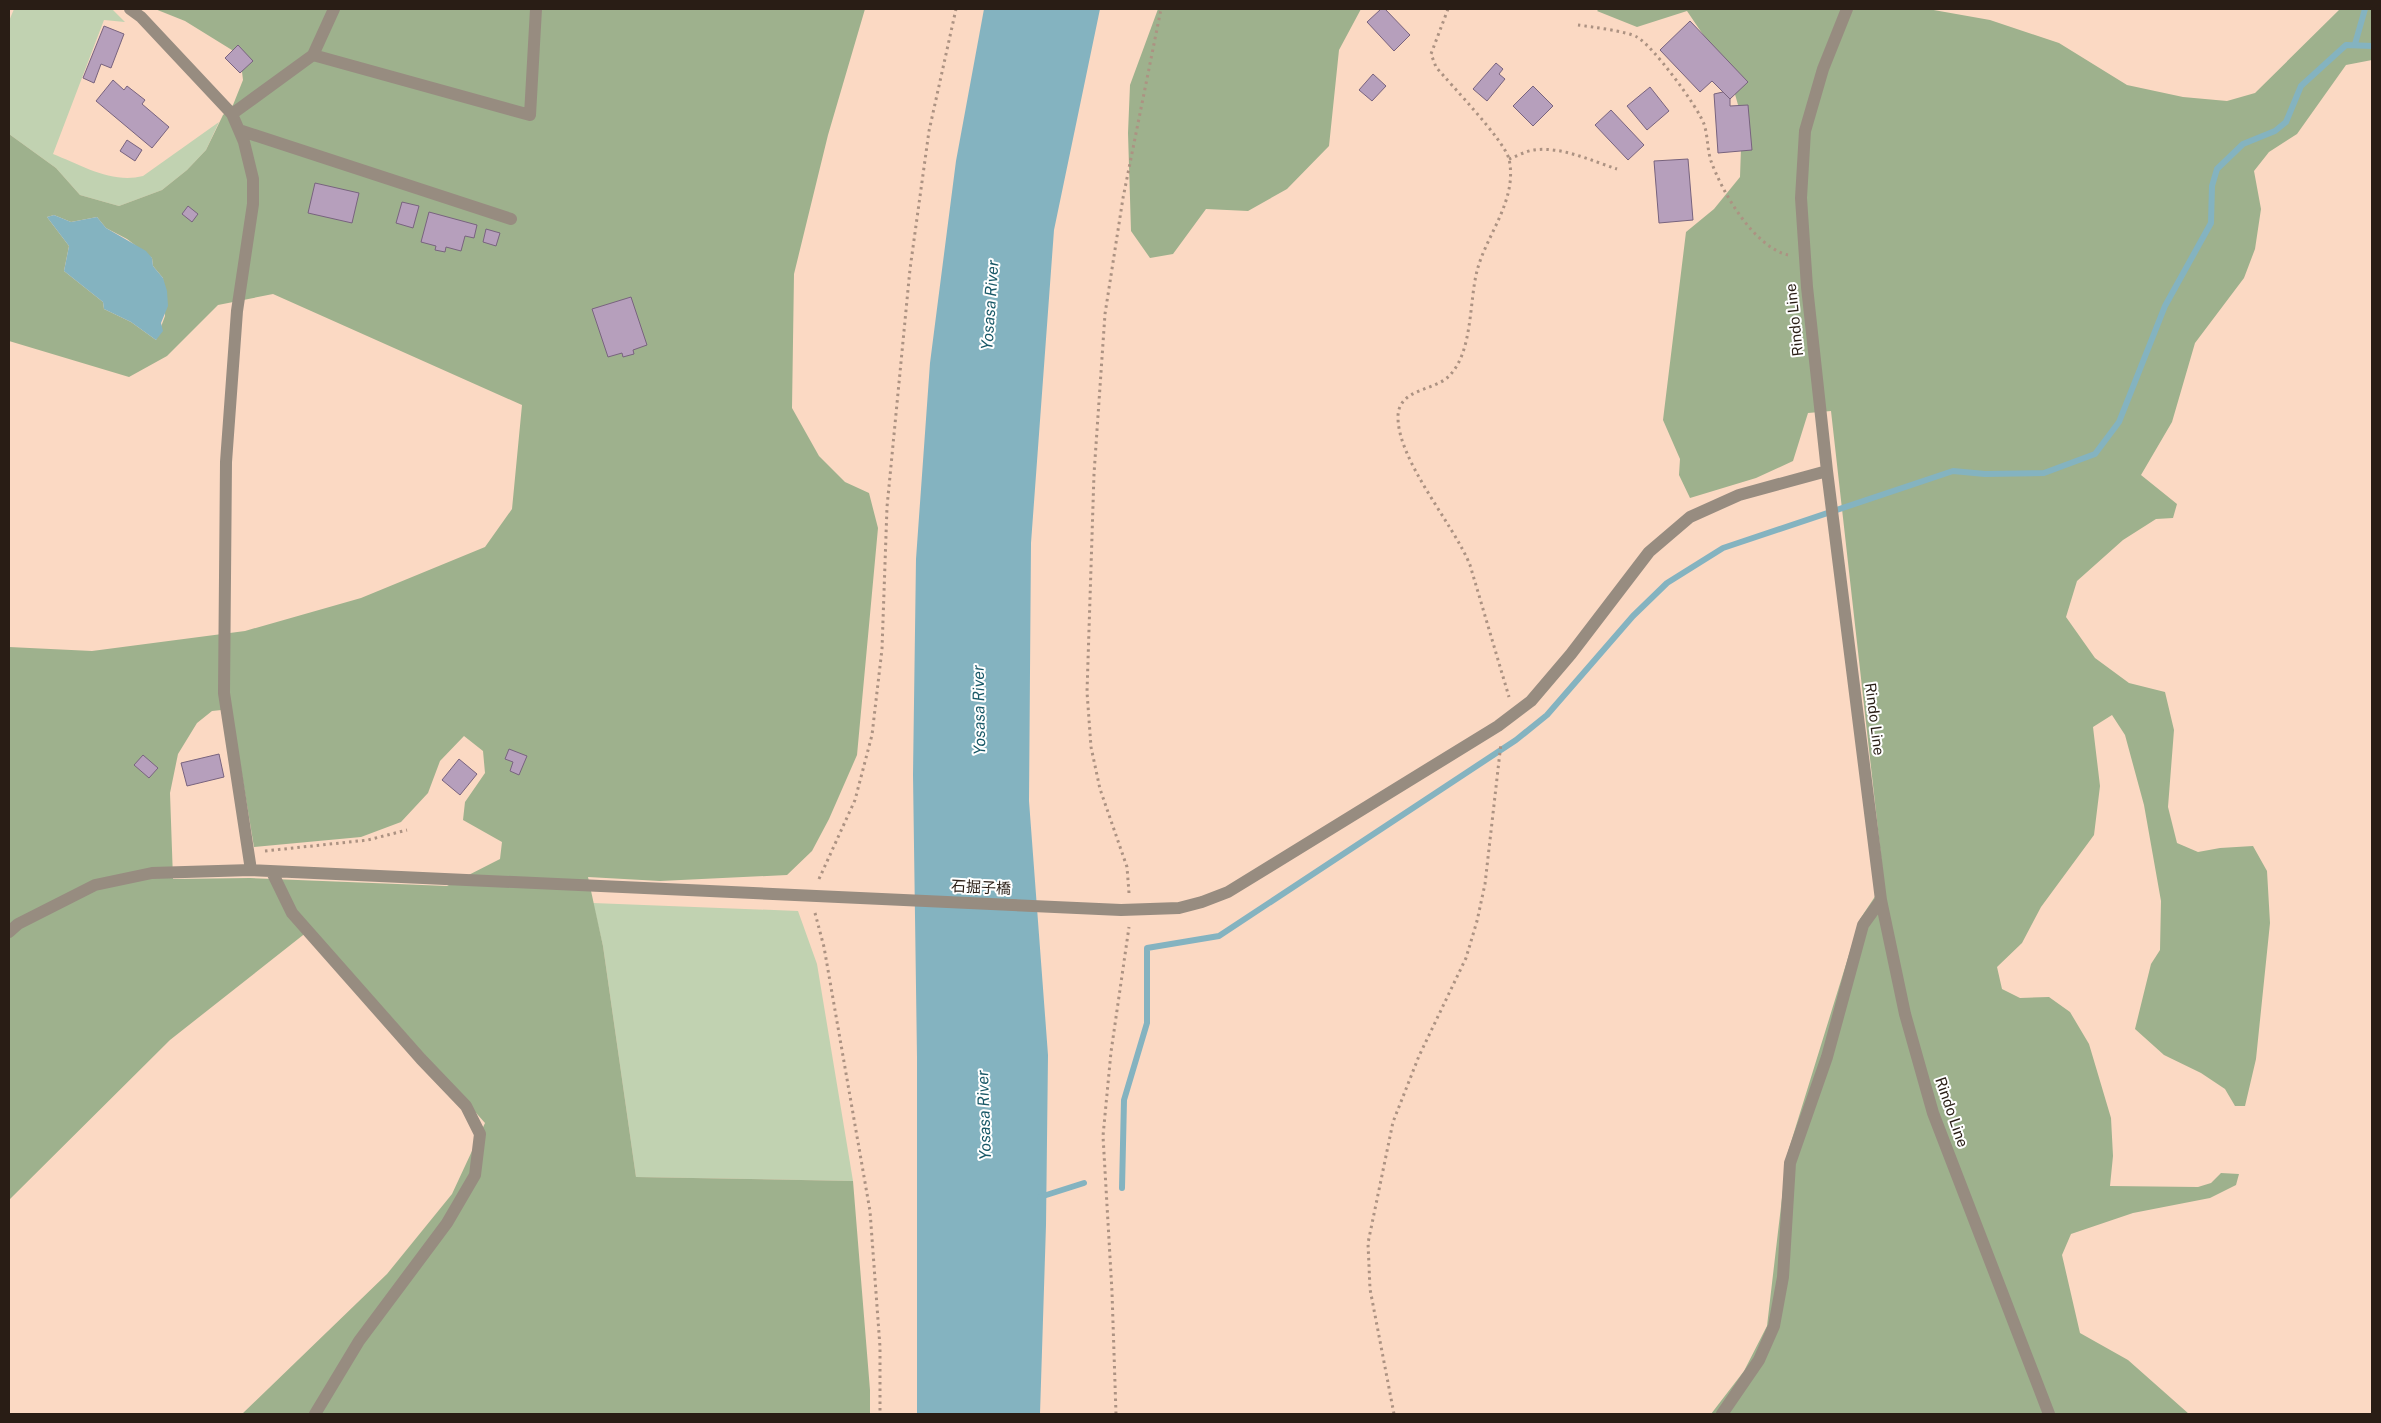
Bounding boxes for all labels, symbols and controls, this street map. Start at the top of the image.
water label: Yosasa River [977,259,1003,351]
street label: Rindo Line [1782,283,1806,357]
water label: Yosasa River [969,664,989,755]
street label: Rindo Line [1862,682,1888,756]
street label: 石掘子橋 [951,877,1011,897]
water label: Yosasa River [973,1069,995,1160]
street label: Rindo Line [1932,1075,1972,1149]

